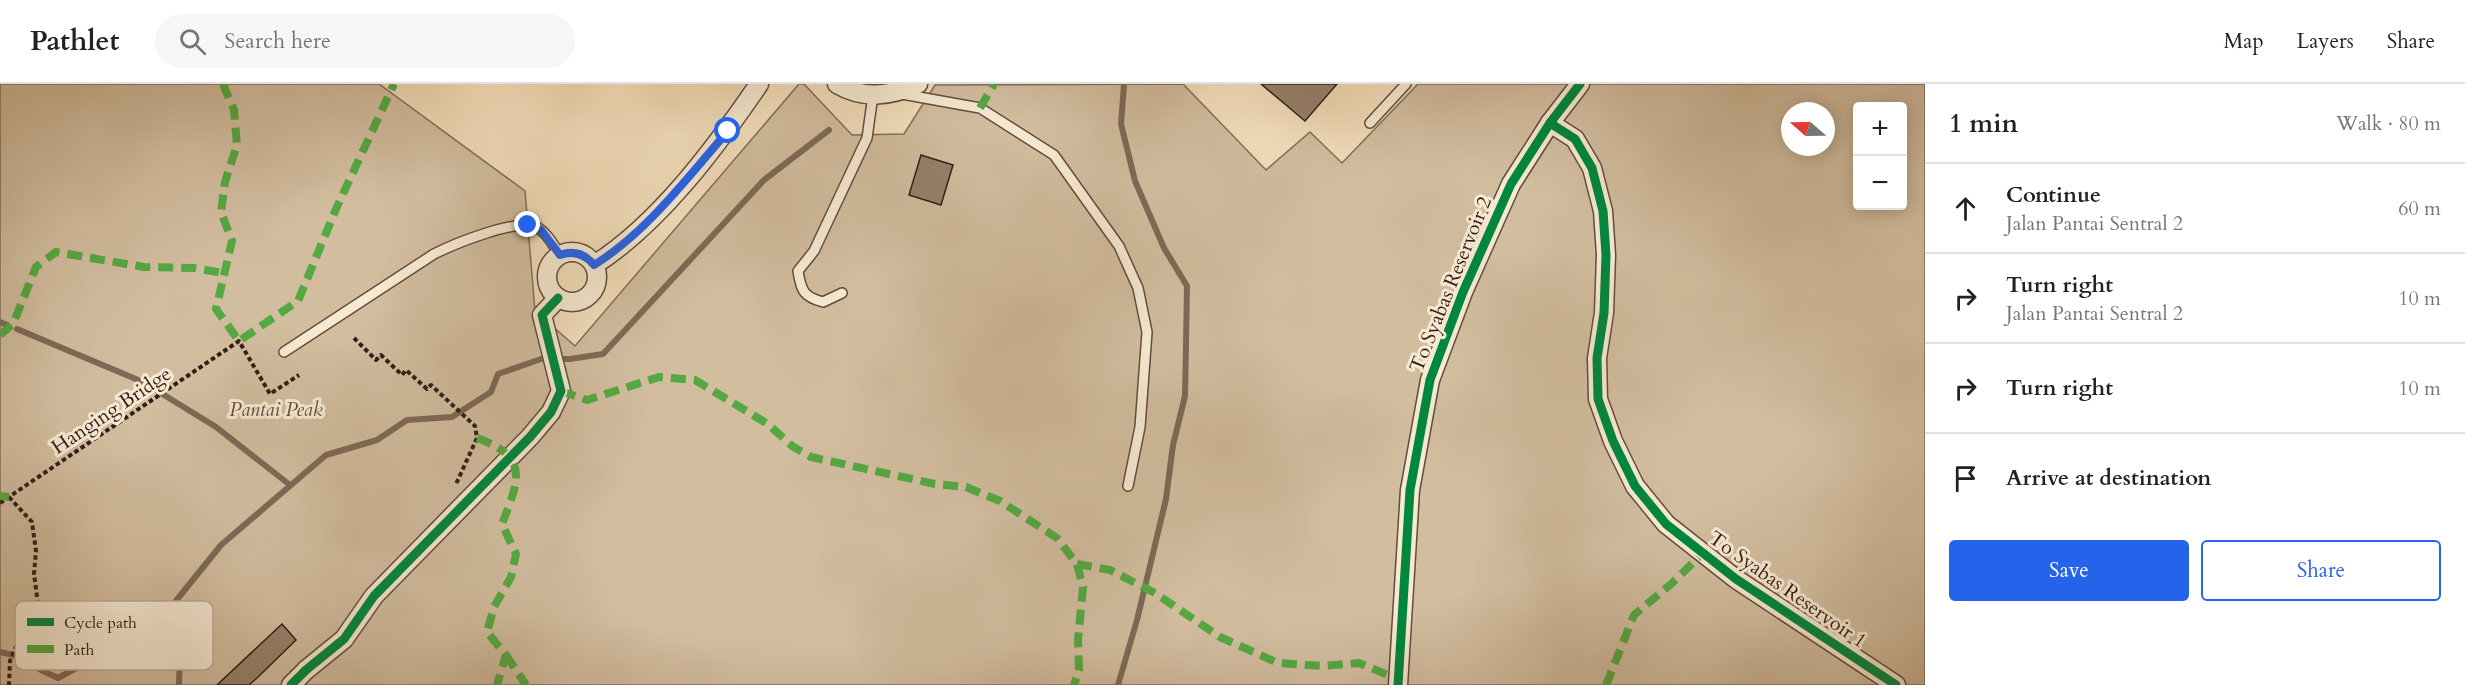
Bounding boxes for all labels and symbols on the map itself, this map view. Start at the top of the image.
north arrow [1781,102,1835,156]
route start [714,117,740,143]
street label: To Syabas Reservoir 2 [1403,192,1498,376]
route end [514,211,540,237]
street label: Hanging Bridge [46,360,176,460]
park label: Pantai Peak [229,396,323,423]
street label: To Syabas Reservoir 1 [1703,525,1872,654]
legend [15,601,213,670]
text: Cycle path [64,612,137,634]
text: Path [64,639,94,661]

